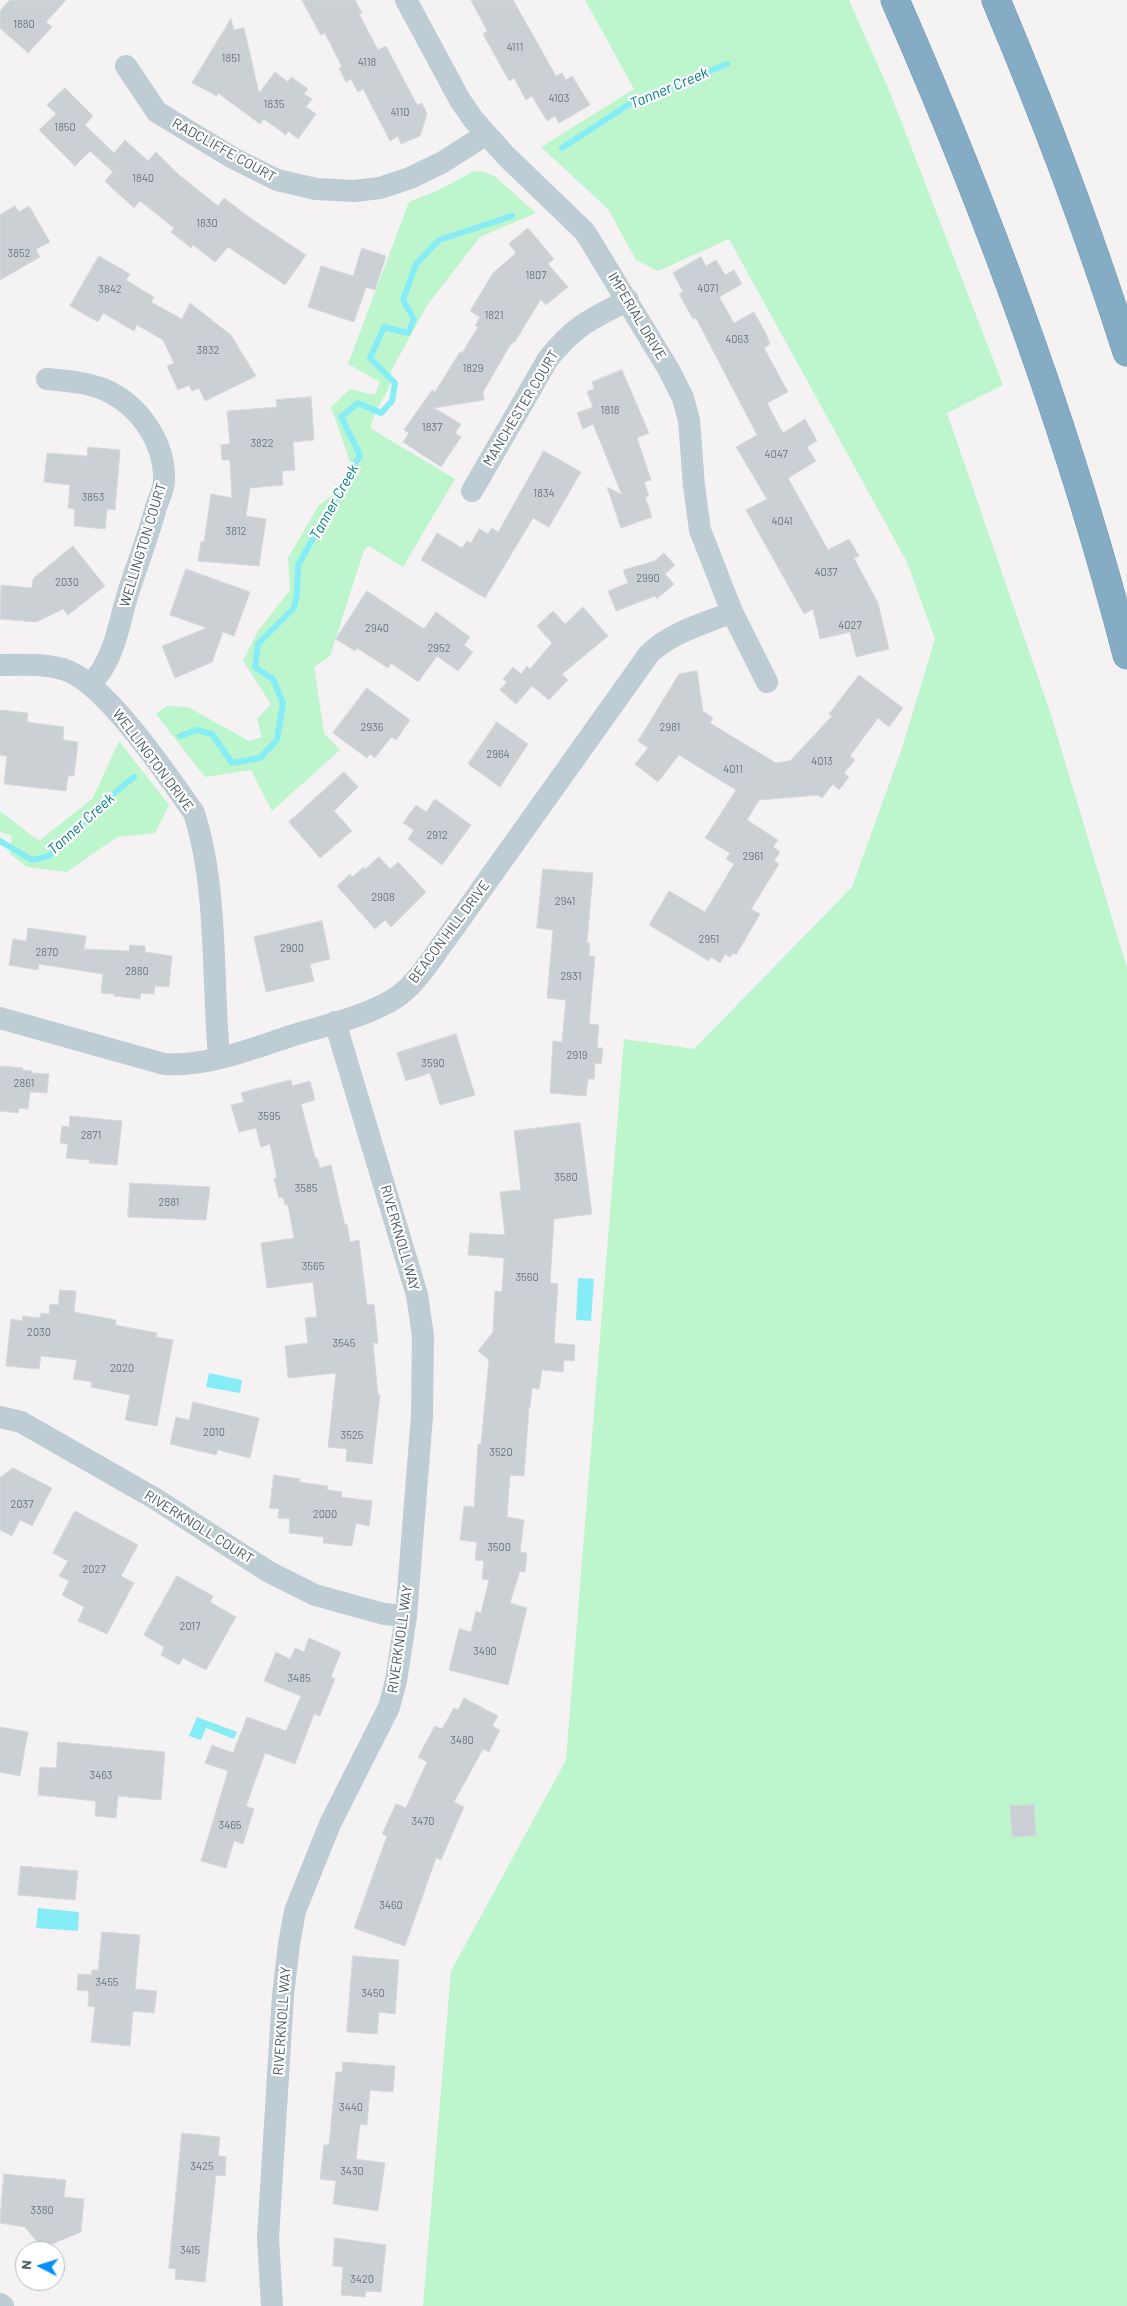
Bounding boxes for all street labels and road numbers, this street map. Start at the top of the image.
street label: RADCLIFFE COURT [169,114,279,186]
street label: IMPERIAL DRIVE [604,269,670,363]
street label: MANCHESTER COURT [480,347,562,469]
street label: WELLINGTON COURT [116,481,170,609]
street label: WELLINGTON DRIVE [109,706,197,814]
street label: BEACON HILL DRIVE [405,877,493,987]
street label: RIVERKNOLL WAY [377,1183,423,1293]
street label: RIVERKNOLL COURT [141,1487,257,1567]
street label: RIVERKNOLL WAY [384,1584,416,1694]
street label: RIVERKNOLL WAY [270,1966,294,2076]

